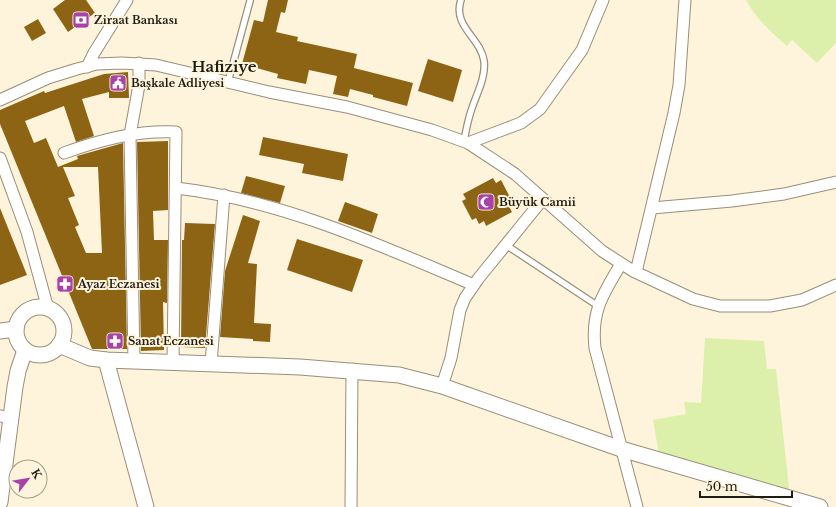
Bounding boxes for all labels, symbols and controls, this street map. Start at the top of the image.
bank icon: Ziraat Bankası [71,10,91,30]
place label: Ziraat Bankası [94,13,178,27]
district label: Hafiziye [191,57,257,76]
public building icon: Başkale Adliyesi [108,73,128,93]
place label: Başkale Adliyesi [131,76,224,90]
mosque icon: Büyük Camii [476,192,496,212]
place label: Büyük Camii [499,195,576,209]
pharmacy icon: Ayaz Eczanesi [55,274,75,294]
place label: Ayaz Eczanesi [77,277,159,291]
pharmacy icon: Sanat Eczanesi [105,331,125,351]
place label: Sanat Eczanesi [128,334,214,348]
north arrow [8,459,48,499]
text: K [28,466,45,482]
scale bar [700,473,792,499]
text: 50 m [706,479,738,494]

